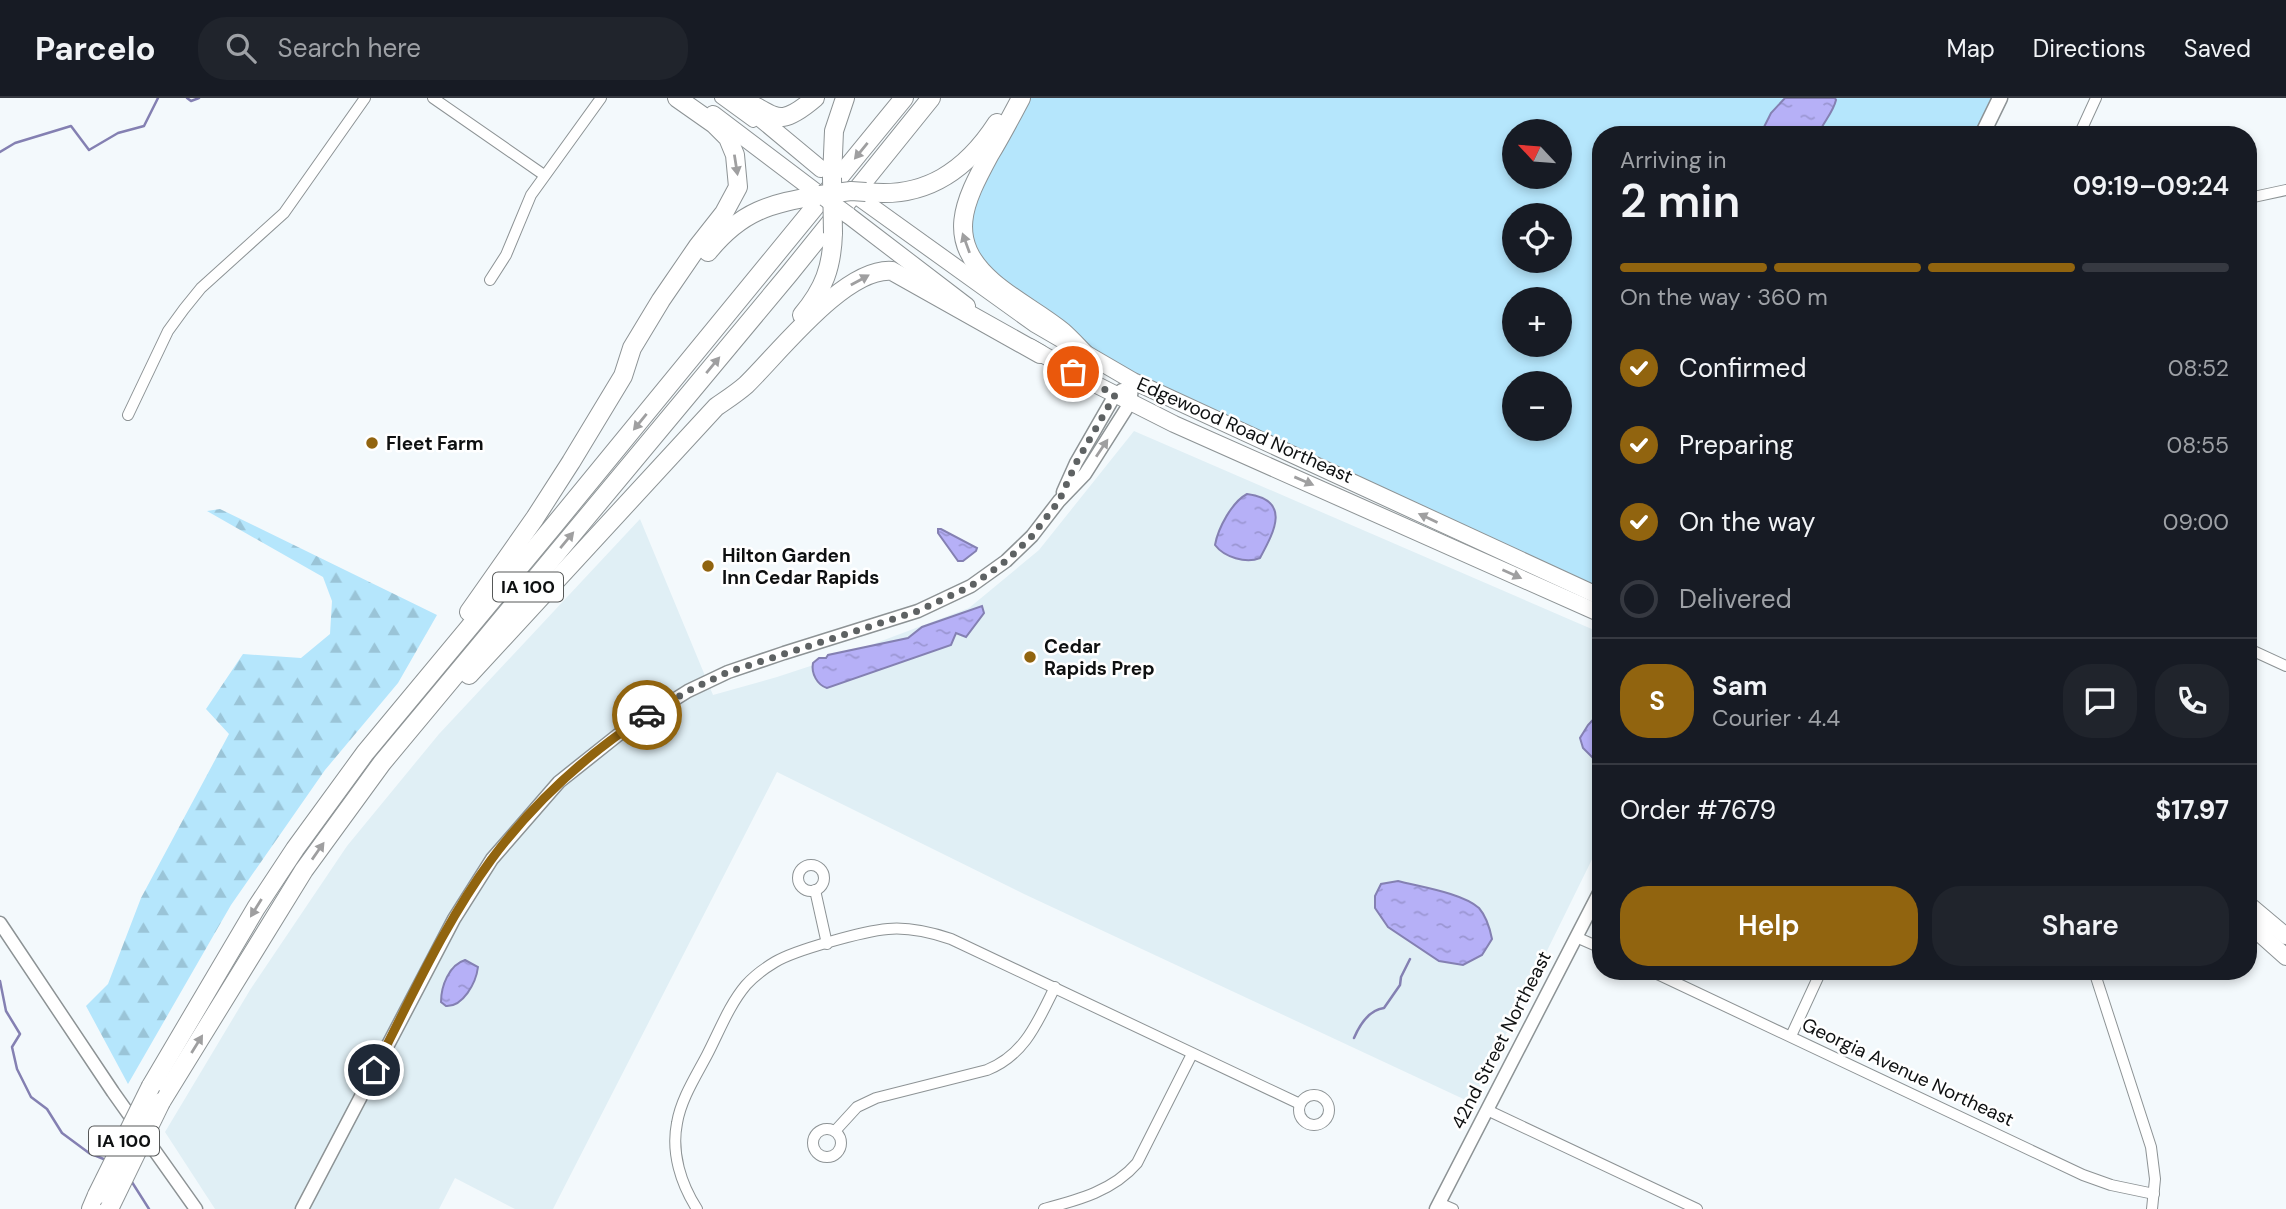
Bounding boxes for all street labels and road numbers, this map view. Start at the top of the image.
street label: Edgewood Road Northeast [1133,371,1357,489]
road number: IA 100 [493,573,563,602]
street label: 42nd Street Northeast [1445,947,1557,1133]
street label: Georgia Avenue Northeast [1798,1012,2018,1132]
road number: IA 100 [89,1126,159,1156]

